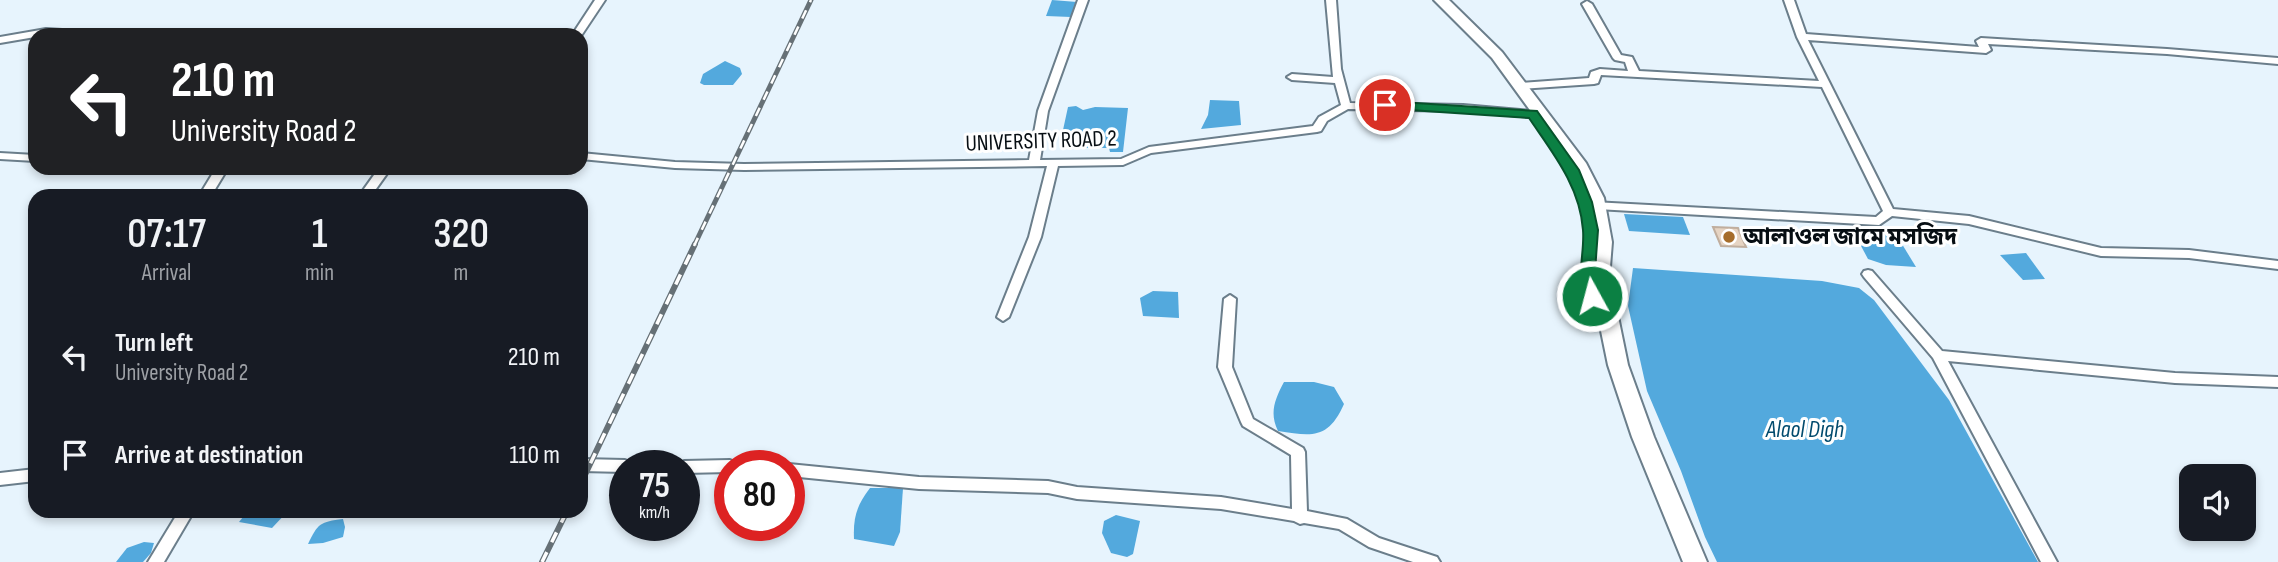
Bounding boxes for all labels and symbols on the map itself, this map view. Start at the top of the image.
pin [1355,75,1415,135]
street label: UNIVERSITY ROAD 2 [965,124,1117,158]
place label: আলাওল জামে মসজিদ [1742,222,1958,251]
marker: আলাওল জামে মসজিদ [1721,229,1737,245]
position arrow [1555,259,1629,333]
water label: Alaol Digh [1765,415,1844,444]
speed limit sign: 80 [714,450,805,541]

